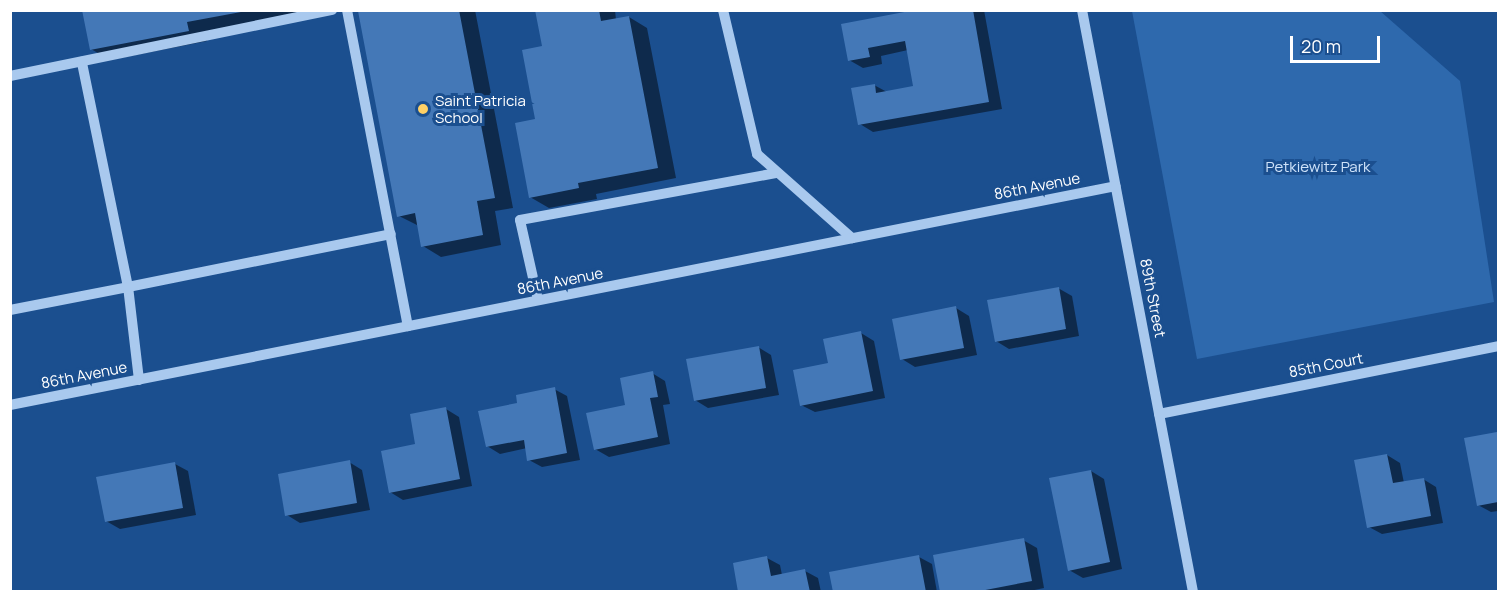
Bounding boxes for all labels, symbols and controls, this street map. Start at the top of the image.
scale bar [1293,24,1383,62]
text: 20 m [1301,34,1341,58]
place label: Saint Patricia School [435,91,526,126]
marker: Saint Patricia School [416,102,430,116]
park label: Petkiewitz Park [1265,158,1371,176]
street label: 86th Avenue [992,169,1082,203]
street label: 89th Street [1137,257,1169,339]
street label: 86th Avenue [515,264,605,298]
street label: 85th Court [1287,349,1365,381]
street label: 86th Avenue [39,358,129,392]

